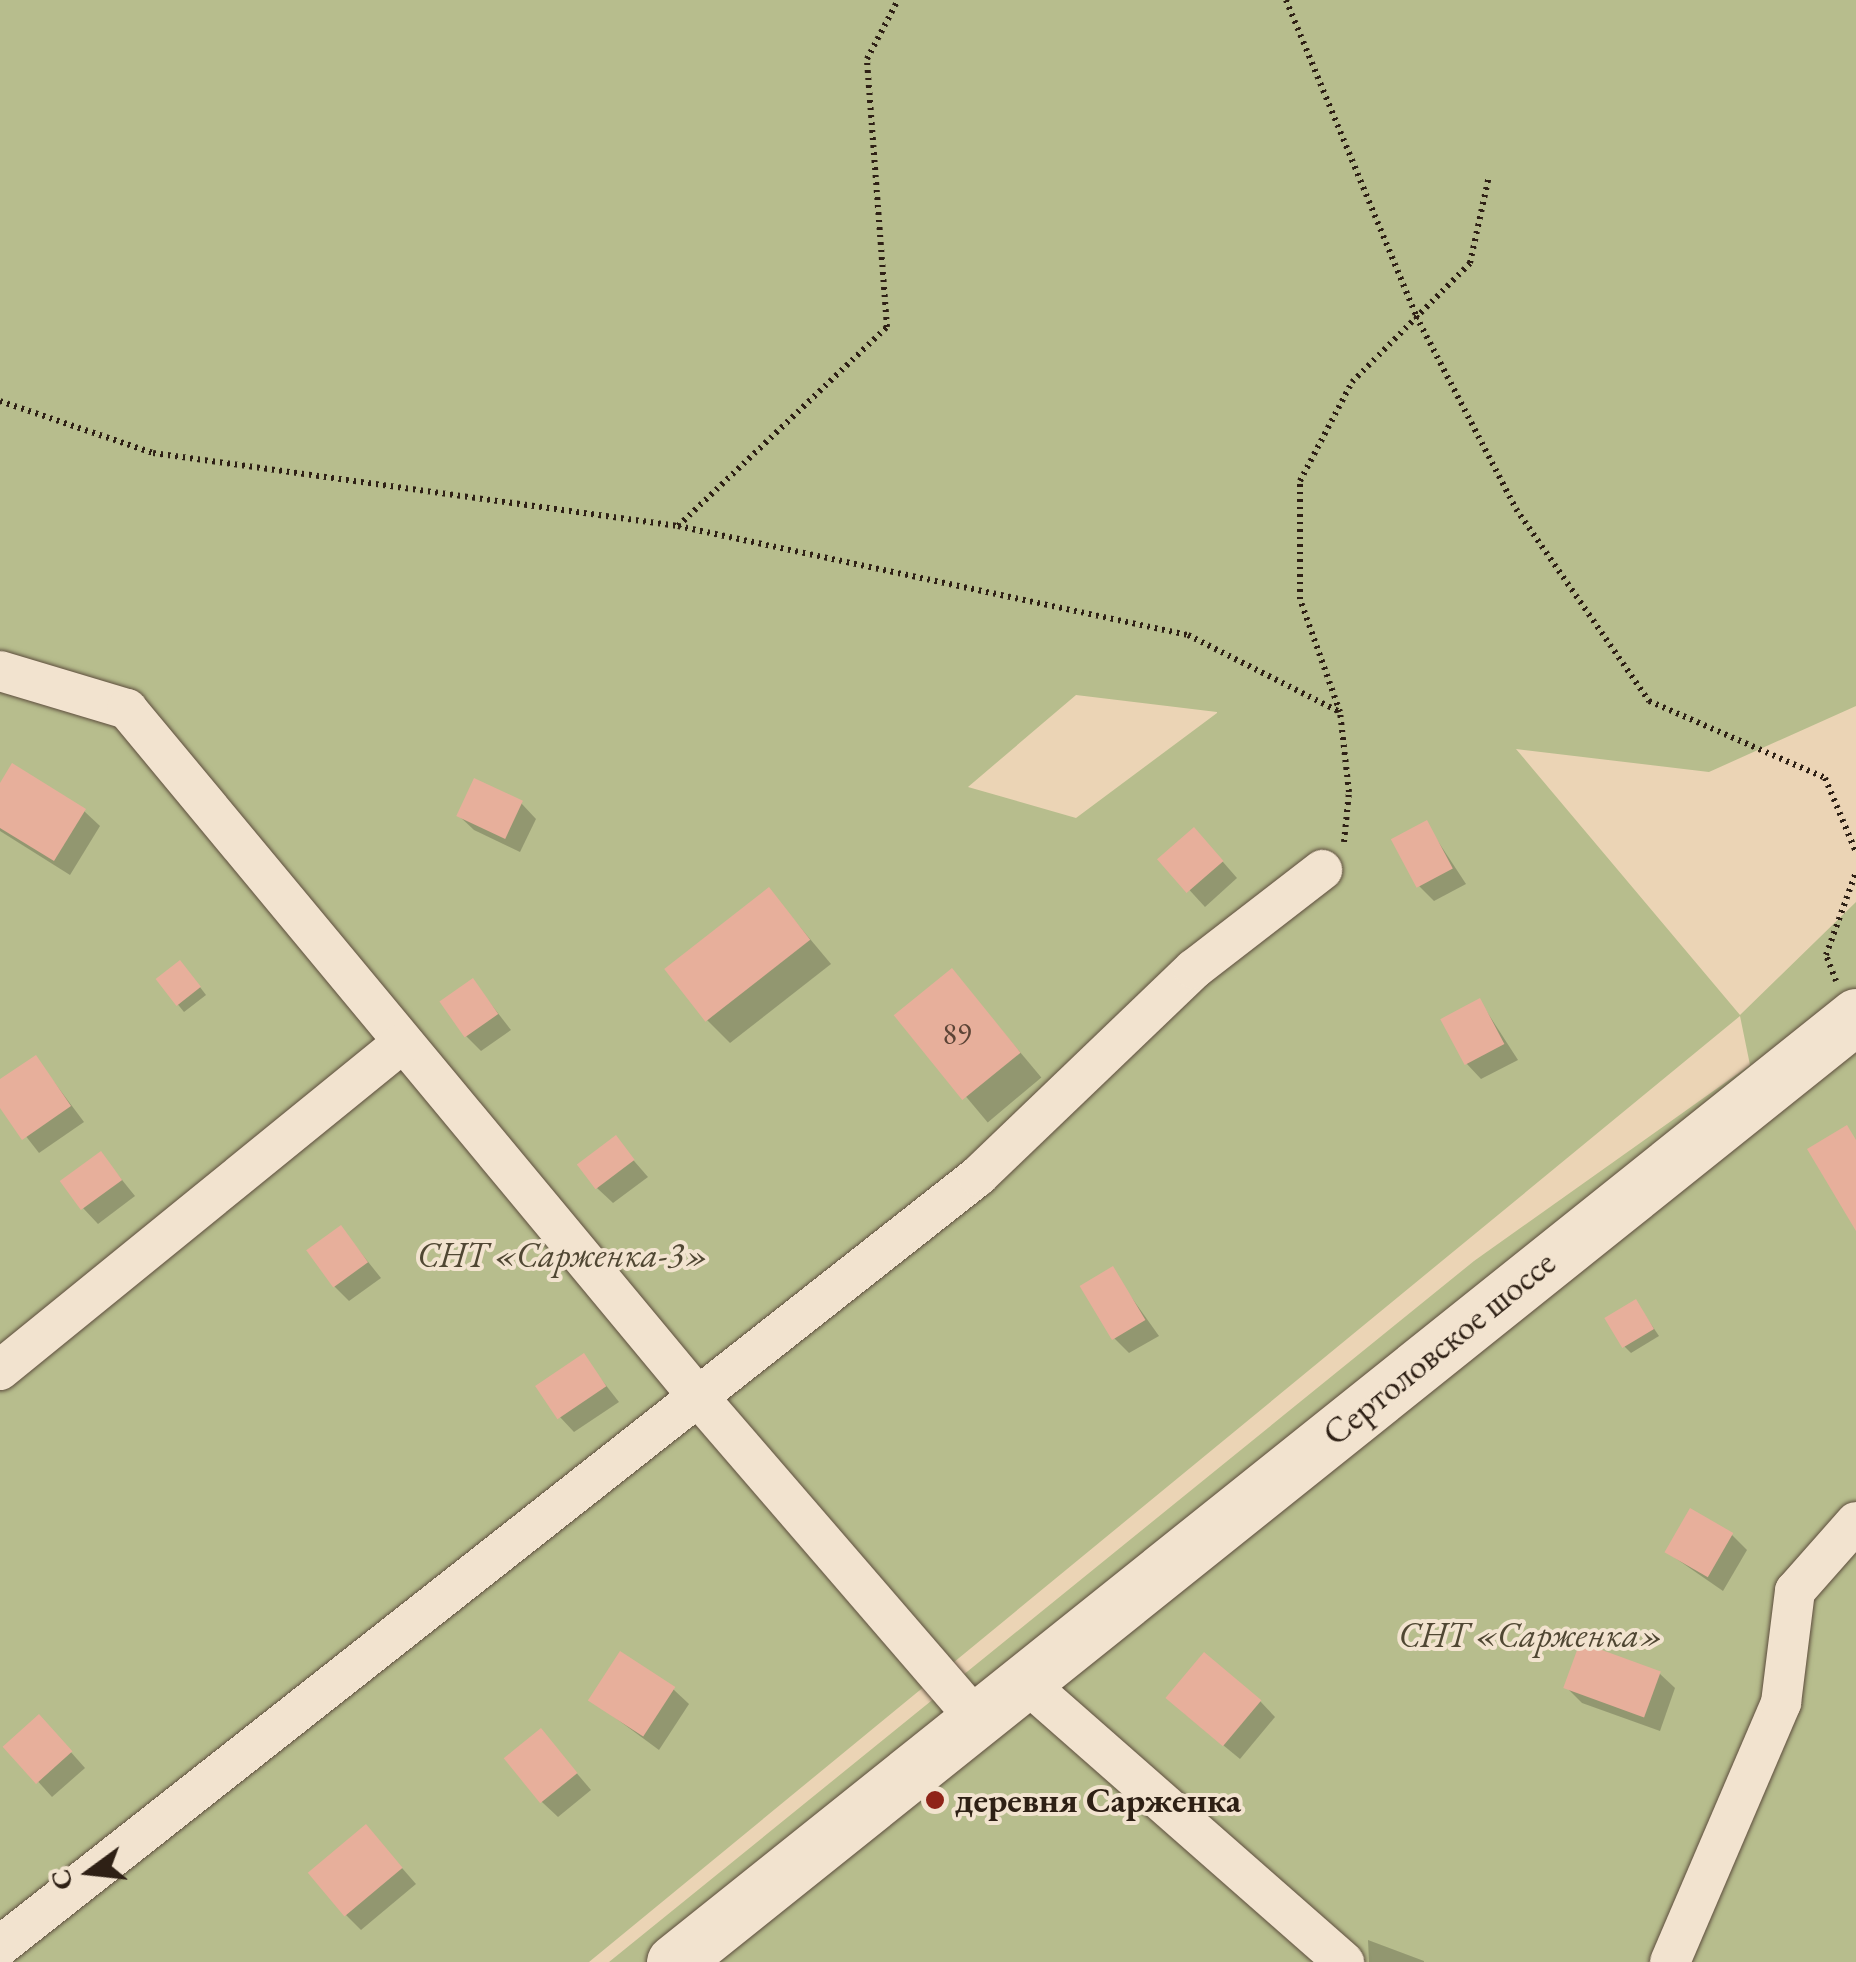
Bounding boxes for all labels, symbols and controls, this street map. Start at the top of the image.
house number: 89 [943,1016,971,1052]
park label: СНТ «Сарженка-3» [417,1234,709,1276]
street label: Сертоловское шоссе [1314,1242,1564,1454]
park label: СНТ «Сарженка» [1398,1614,1664,1656]
place label: деревня Сарженка [955,1779,1241,1821]
marker: деревня Сарженка [924,1789,946,1811]
north arrow [40,1822,140,1922]
text: С [41,1866,81,1894]

